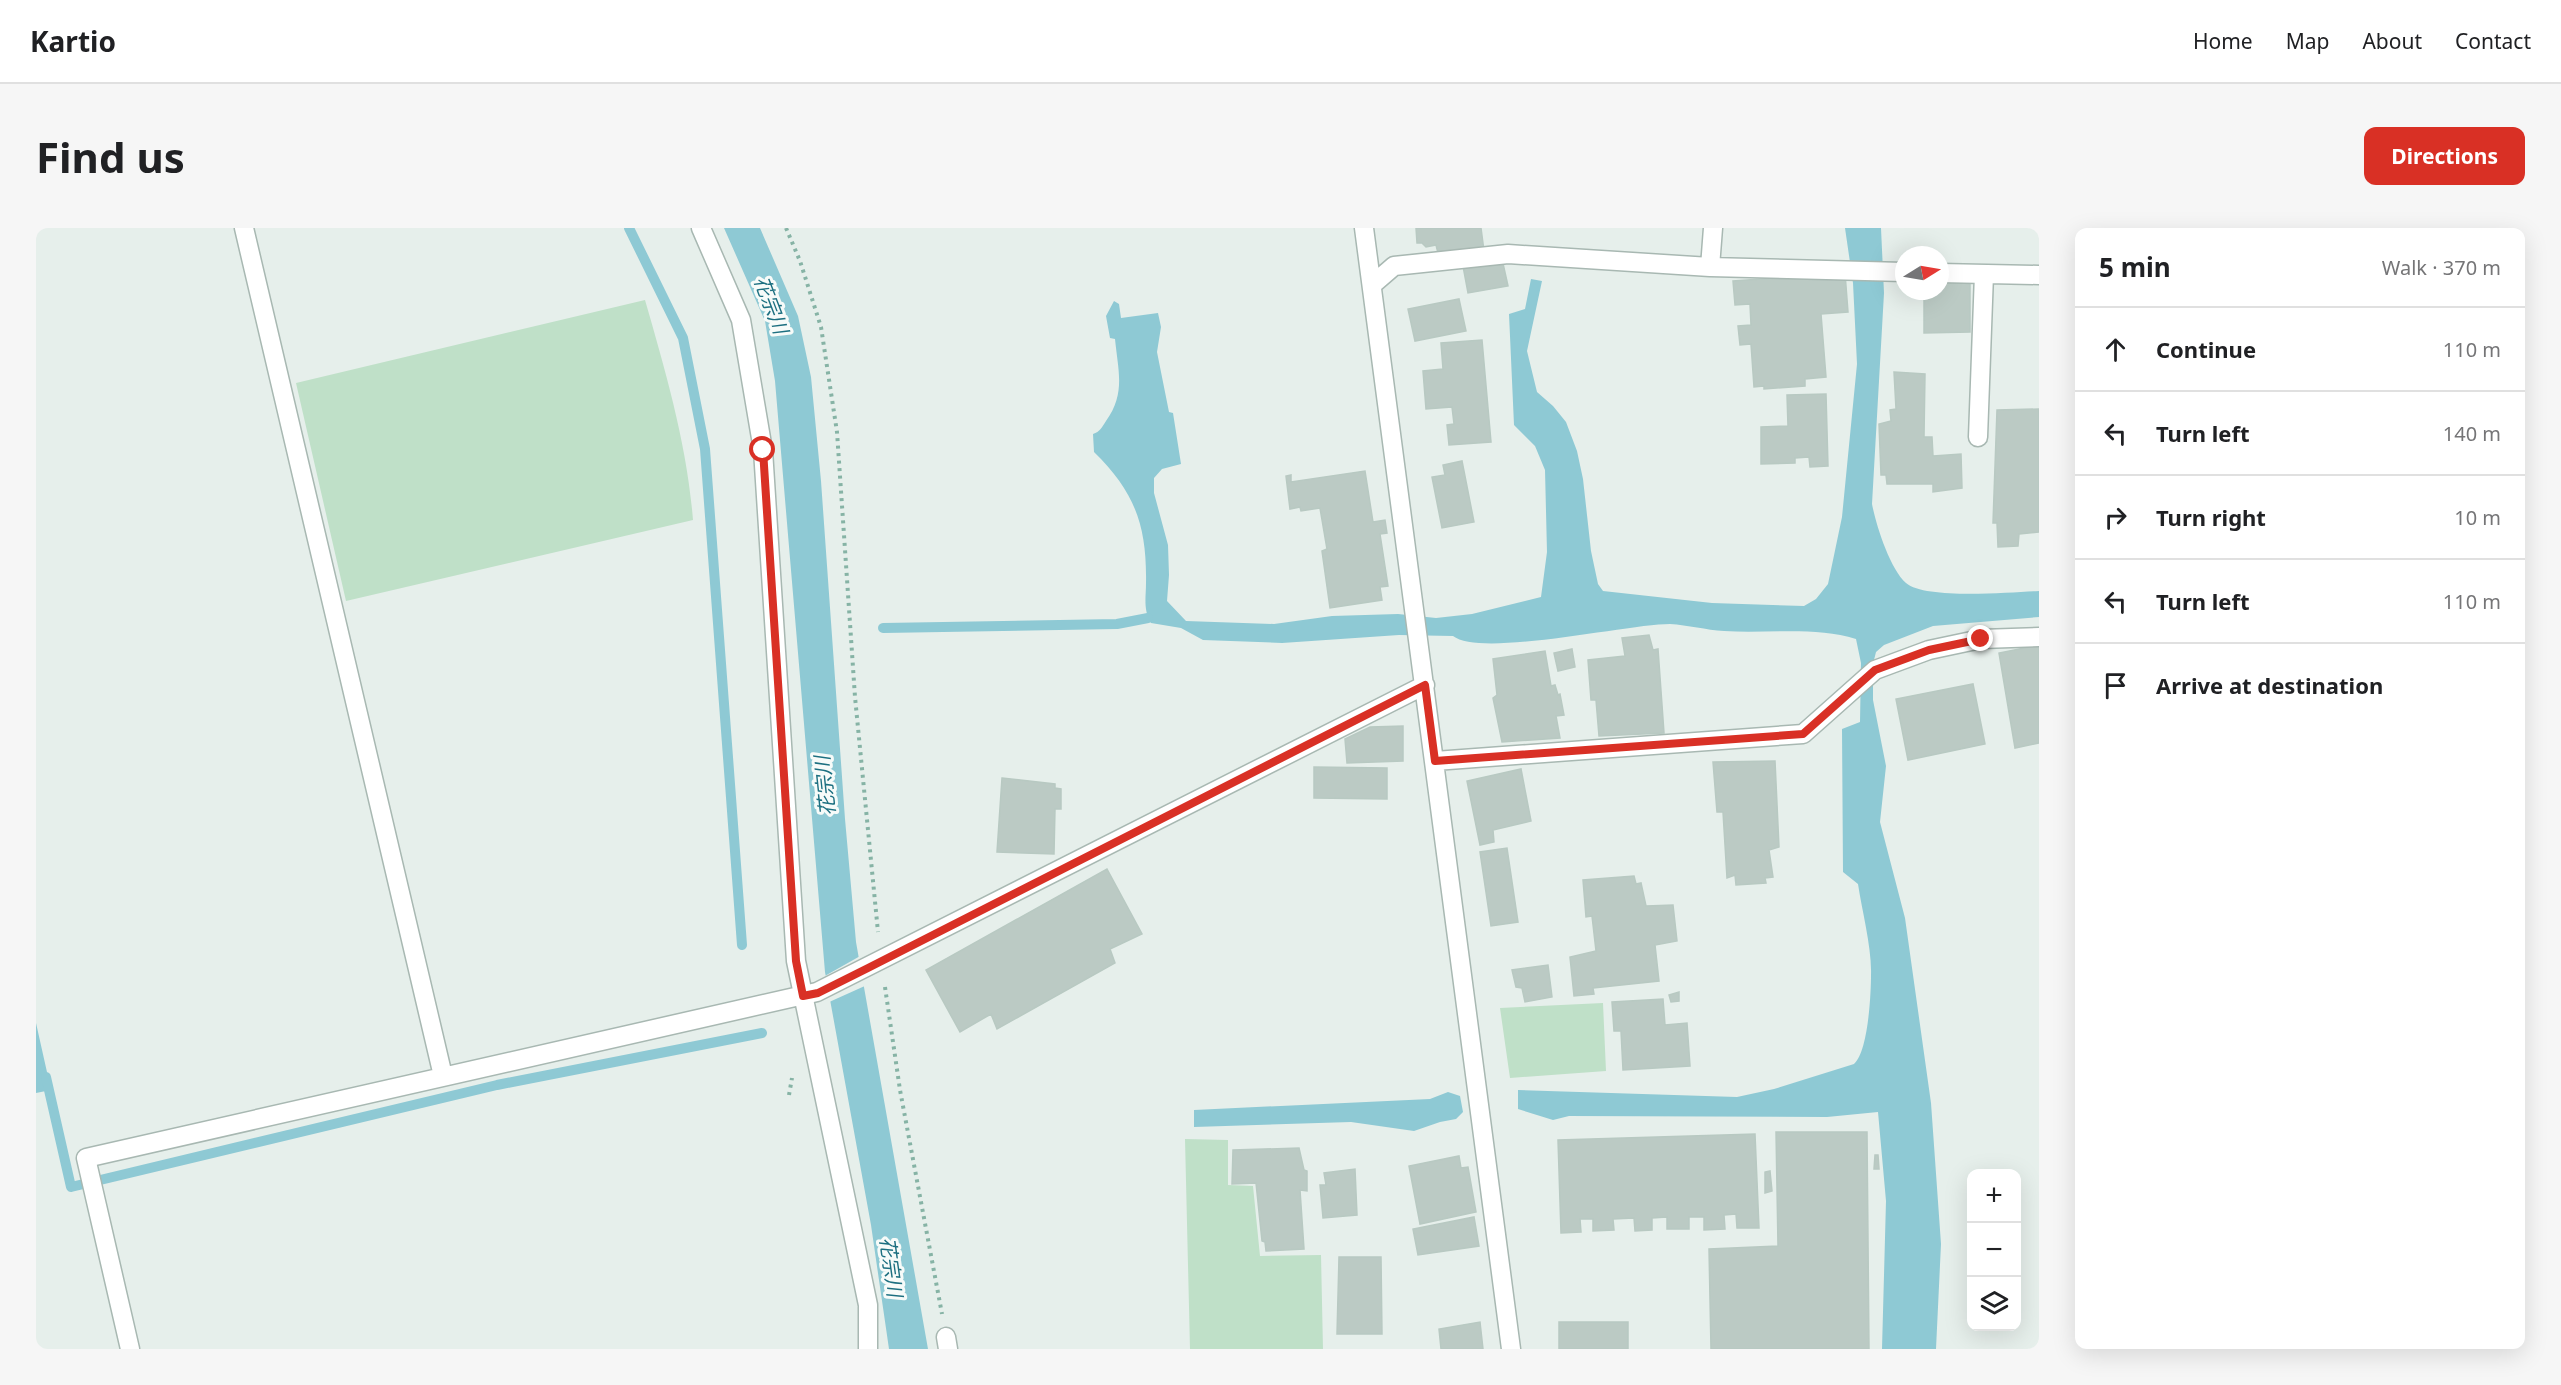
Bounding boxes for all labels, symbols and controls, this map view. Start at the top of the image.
text: Kartio [30,22,116,60]
text: Home [2193,27,2253,55]
text: Map [2286,27,2329,55]
text: About [2362,27,2422,55]
text: Contact [2455,27,2531,55]
button: Directions [2364,127,2525,185]
text: Find us [36,128,185,185]
north arrow [1895,246,1949,300]
text: 5 min [2099,249,2171,285]
text: Walk · 370 m [2382,254,2501,281]
water label: 花宗川 [748,272,796,340]
icon: ahead [2099,333,2132,366]
text: Continue [2156,334,2256,364]
text: 110 m [2443,336,2501,363]
icon: left [2099,417,2132,450]
text: Turn left [2156,418,2250,448]
text: 140 m [2443,420,2501,447]
route start [749,436,775,462]
icon: right [2099,501,2132,534]
text: Turn right [2156,502,2266,532]
text: 10 m [2454,504,2501,531]
icon: left [2099,585,2132,618]
text: Turn left [2156,586,2250,616]
text: 110 m [2443,588,2501,615]
route end [1967,625,1993,651]
icon: arrive [2099,669,2132,702]
text: Arrive at destination [2156,670,2383,700]
water label: 花宗川 [808,753,841,817]
map controls [1967,1169,2021,1331]
button: + [1967,1169,2021,1223]
button: − [1967,1223,2021,1277]
water label: 花宗川 [874,1235,909,1300]
button: layers [1967,1277,2021,1331]

